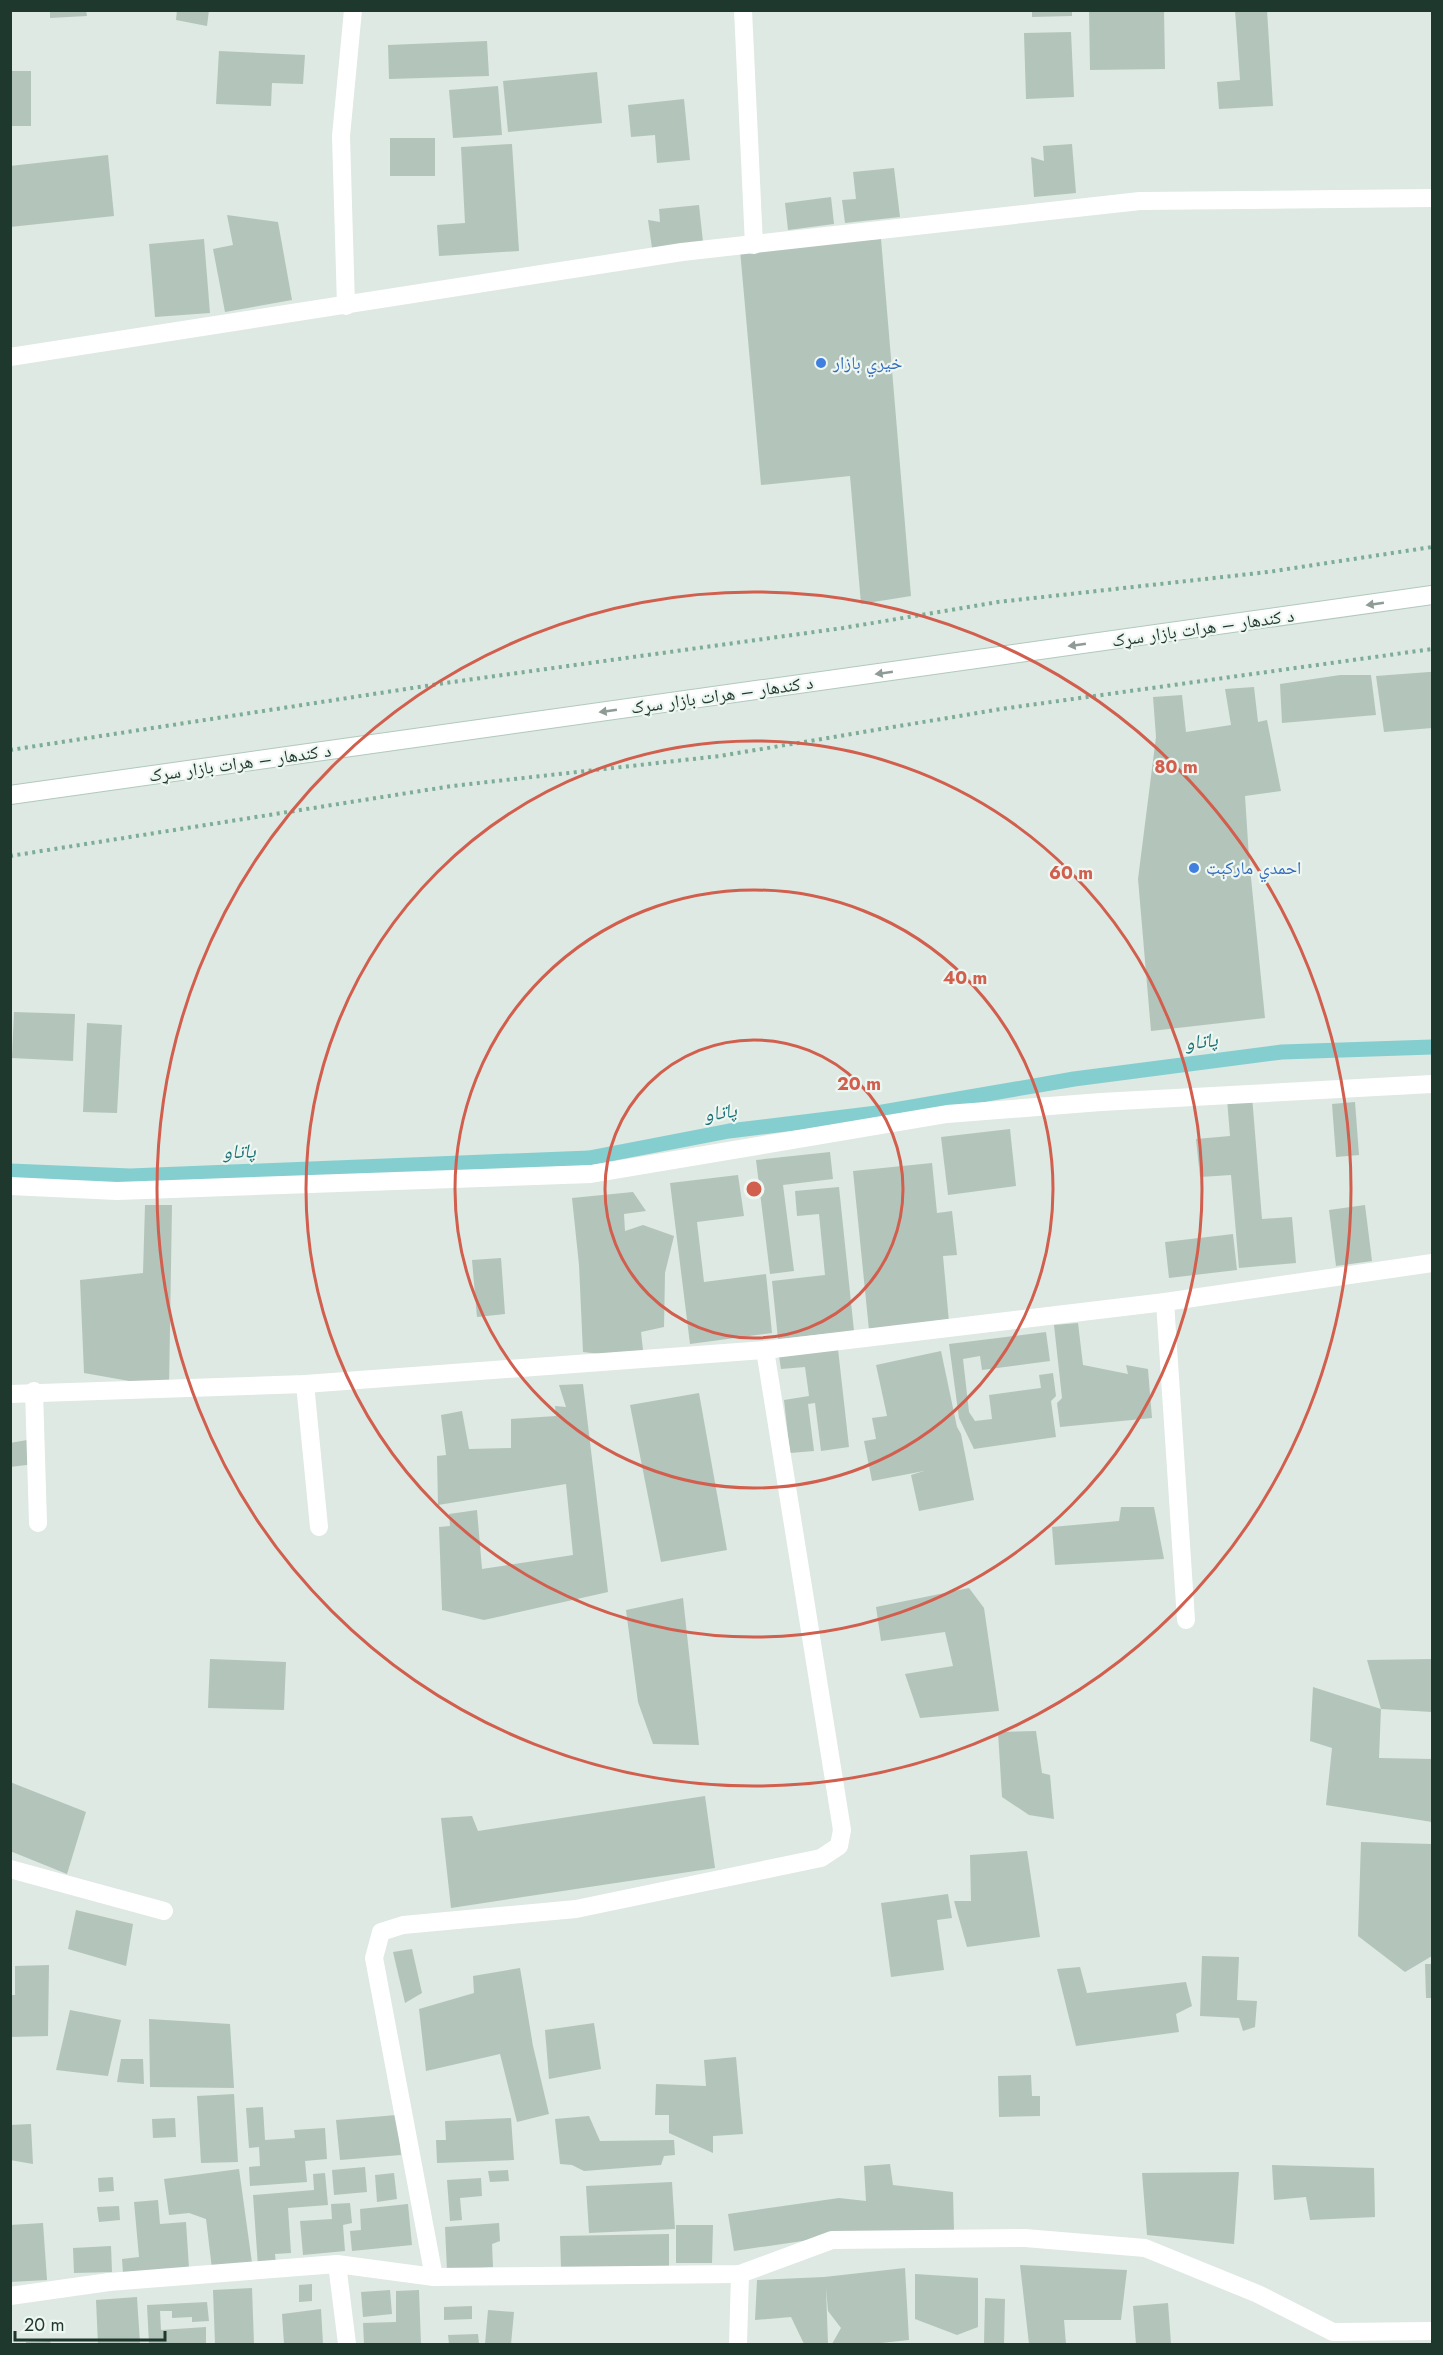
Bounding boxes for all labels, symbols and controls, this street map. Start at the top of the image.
place label: خیري بازار [832,350,902,378]
marker: خیري بازار [814,356,828,370]
one-way arrow [1365,599,1384,608]
street label: د کندهار – هرات بازار سړک [1110,602,1296,654]
one-way arrow [1068,641,1087,650]
one-way arrow [875,668,894,677]
street label: د کندهار – هرات بازار سړک [629,669,815,721]
one-way arrow [598,707,617,716]
street label: د کندهار – هرات بازار سړک [147,737,333,789]
text: 80 m [1154,754,1198,780]
place label: احمدي مارکېټ [1206,855,1301,883]
text: 60 m [1049,860,1093,886]
marker: احمدي مارکېټ [1187,861,1201,875]
text: 40 m [943,965,987,991]
water label: پاتاو [1182,1025,1219,1058]
text: 20 m [837,1071,881,1097]
water label: پاتاو [700,1096,739,1130]
water label: پاتاو [221,1136,256,1167]
centre of rings [744,1179,764,1199]
scale bar [15,2304,165,2342]
text: 20 m [24,2312,64,2338]

